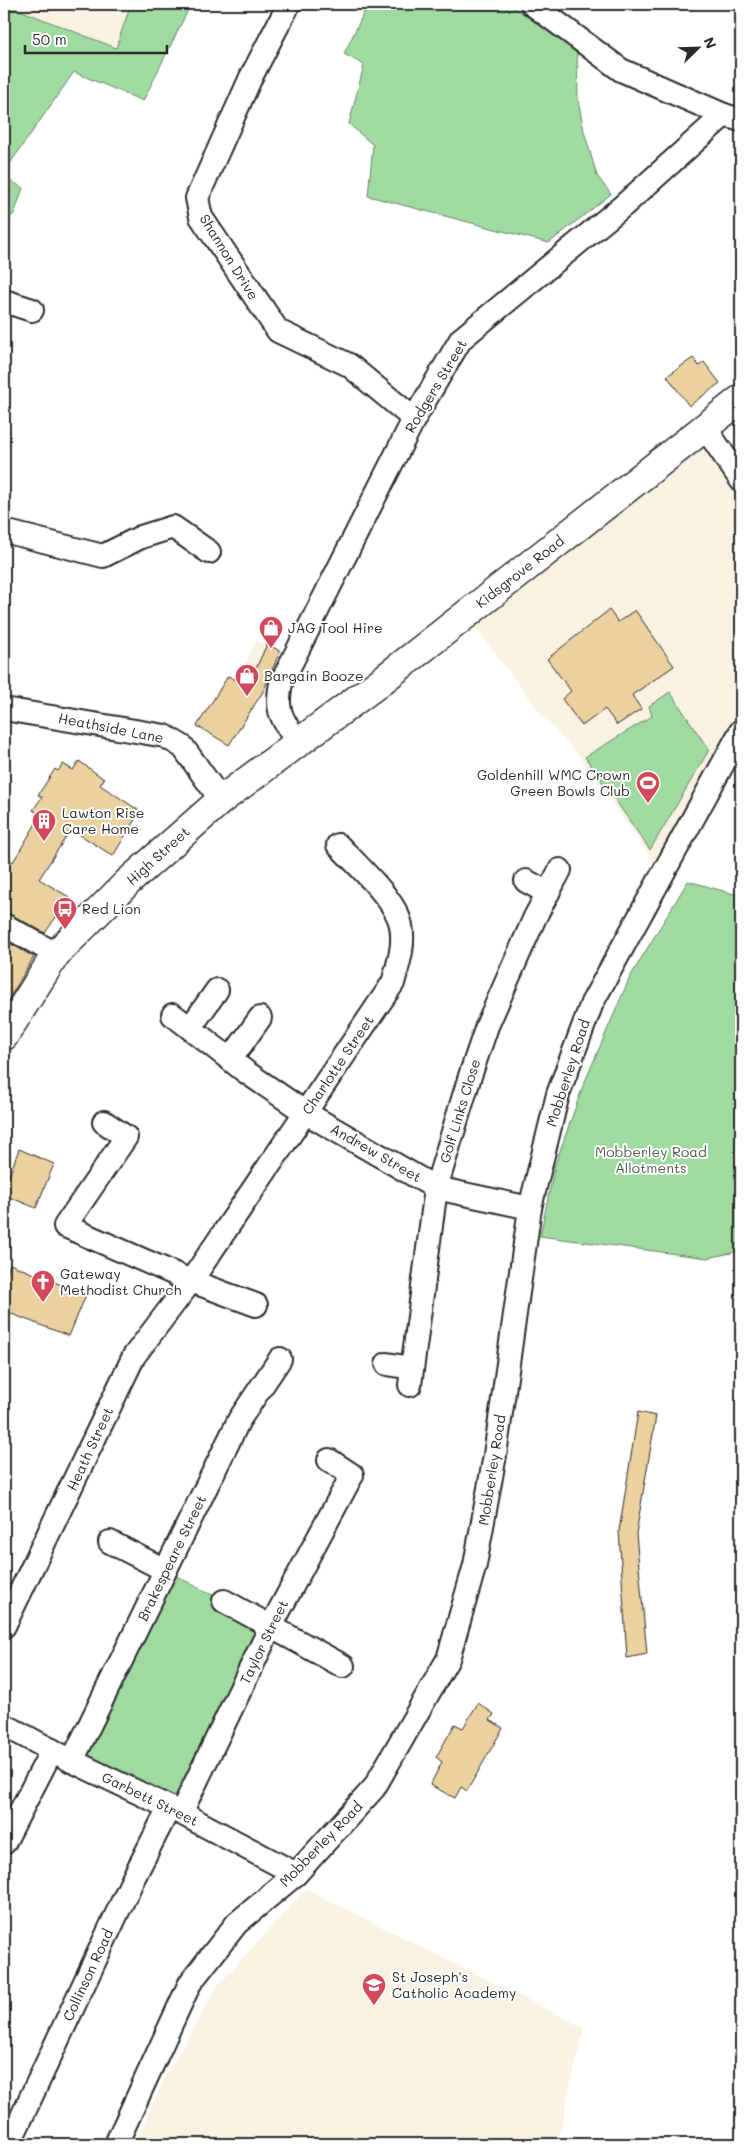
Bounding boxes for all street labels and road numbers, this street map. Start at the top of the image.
street label: Shannon Drive [196,210,263,303]
street label: Rodgers Street [400,336,471,436]
street label: Kidsgrove Road [472,531,568,612]
street label: Heathside Lane [57,708,165,747]
street label: High Street [122,822,193,889]
street label: Charlotte Street [297,1012,378,1118]
street label: Mobberley Road [541,1017,594,1129]
street label: Golf Links Close [435,1057,484,1165]
street label: Andrew Street [327,1119,425,1186]
street label: Heath Street [62,1404,117,1494]
street label: Mobberley Road [473,1413,510,1527]
street label: Brakespeare Street [133,1492,210,1624]
street label: Taylor Street [235,1596,292,1687]
street label: Garbett Street [99,1767,202,1830]
street label: Mobberley Road [275,1797,366,1890]
street label: Collinson Road [58,1926,117,2024]

